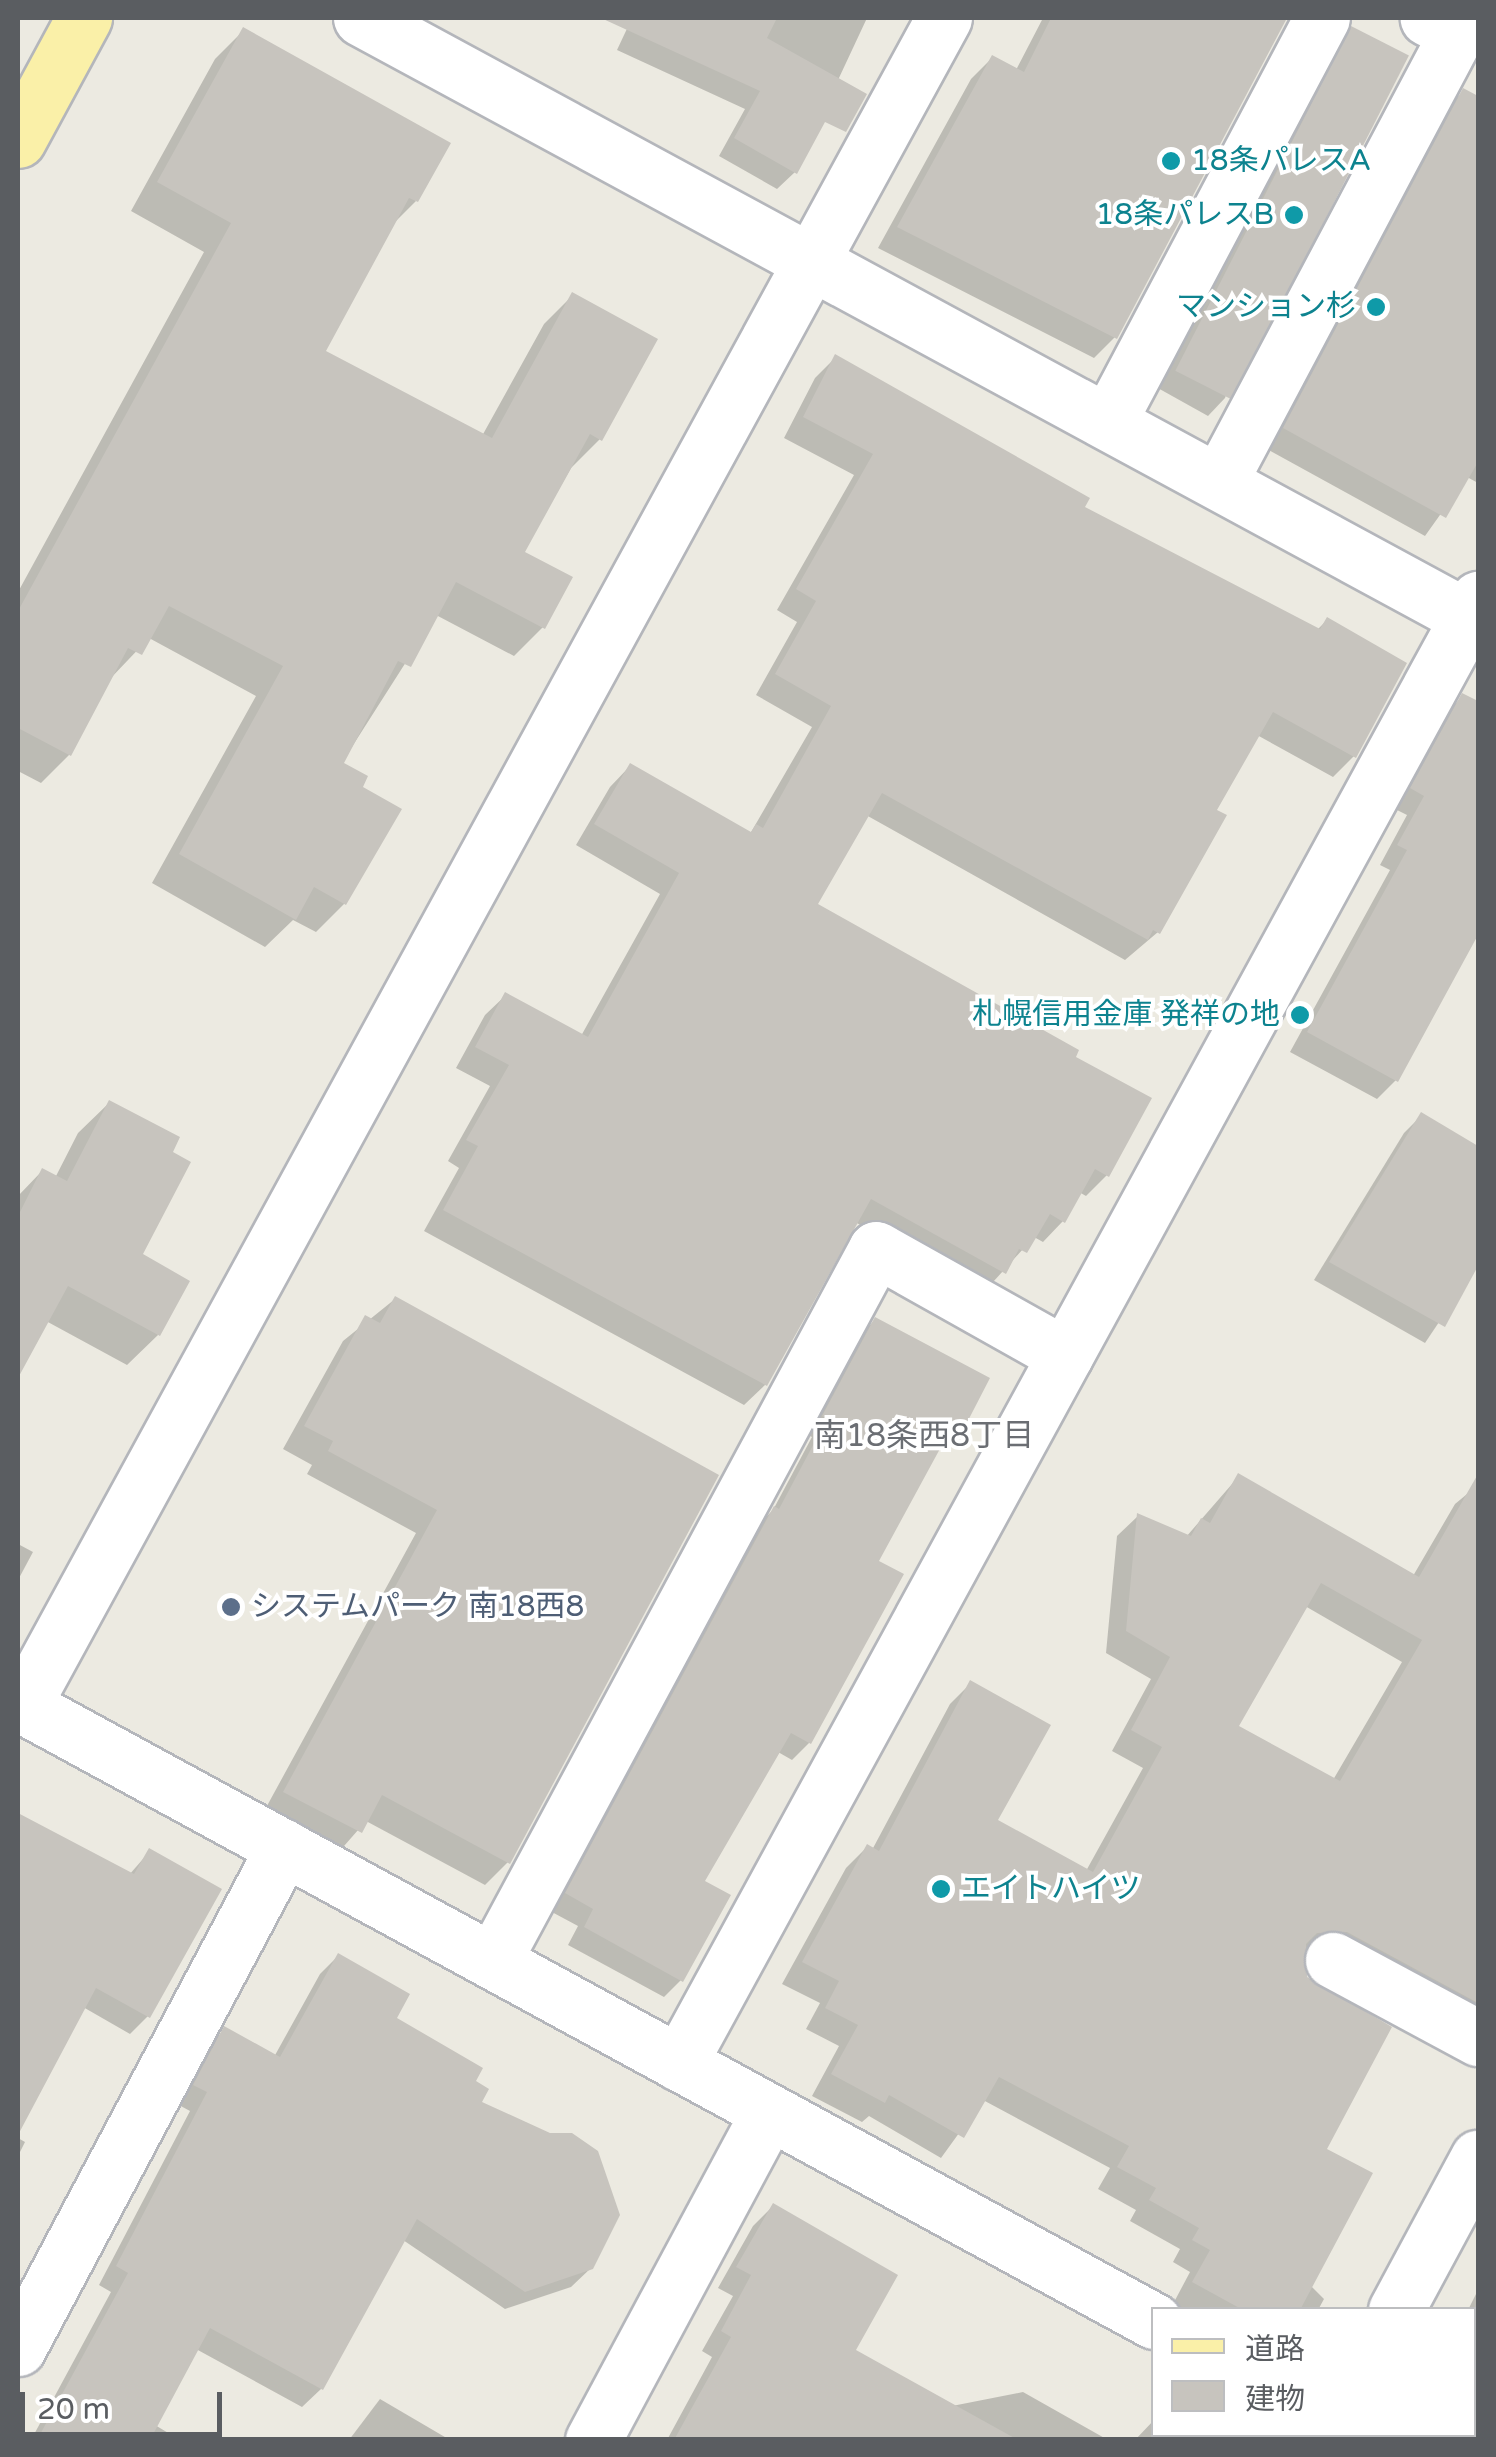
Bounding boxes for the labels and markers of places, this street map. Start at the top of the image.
place label: 18条パレスA [1191,143,1371,179]
marker: 18条パレスA [1160,150,1182,172]
place label: 18条パレスB [1096,197,1274,233]
marker: 18条パレスB [1283,204,1305,226]
place label: マンション杉 [1176,289,1356,325]
marker: マンション杉 [1365,296,1387,318]
place label: 札幌信用金庫 発祥の地 [972,997,1280,1033]
marker: 札幌信用金庫 発祥の地 [1289,1004,1311,1026]
place label: システムパーク 南18西8 [251,1589,585,1625]
marker: システムパーク 南18西8 [220,1596,242,1618]
place label: エイトハイツ [961,1871,1141,1907]
marker: エイトハイツ [930,1878,952,1900]

